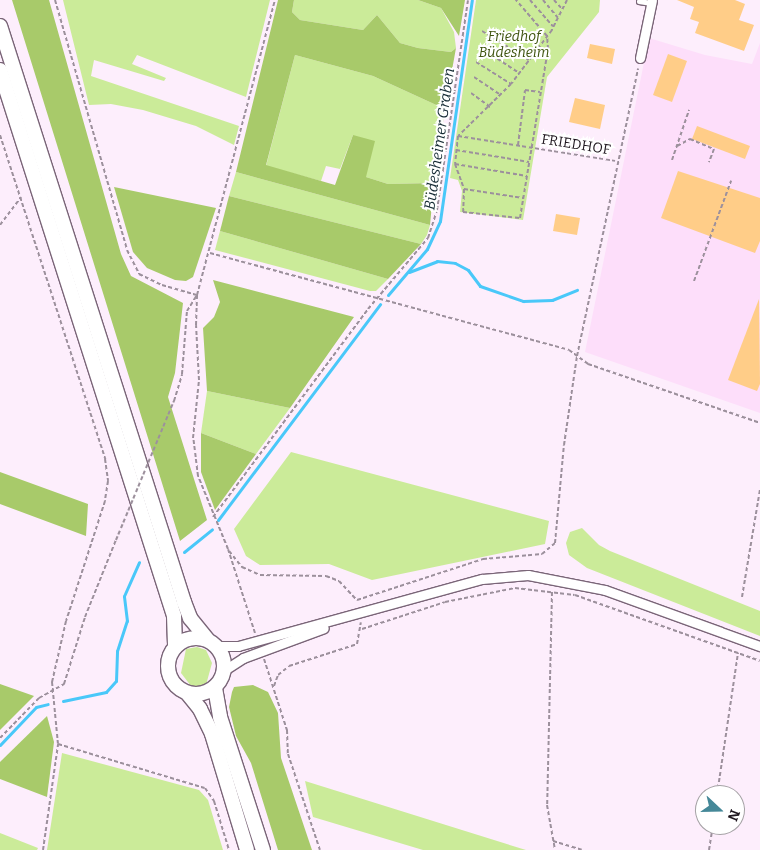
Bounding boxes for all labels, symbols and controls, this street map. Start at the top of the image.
park label: Friedhof Büdesheim [479,29,549,62]
water label: Büdesheimer Graben [421,67,459,211]
street label: FRIEDHOF [540,131,612,159]
north arrow [695,785,745,835]
text: N [724,807,743,823]

